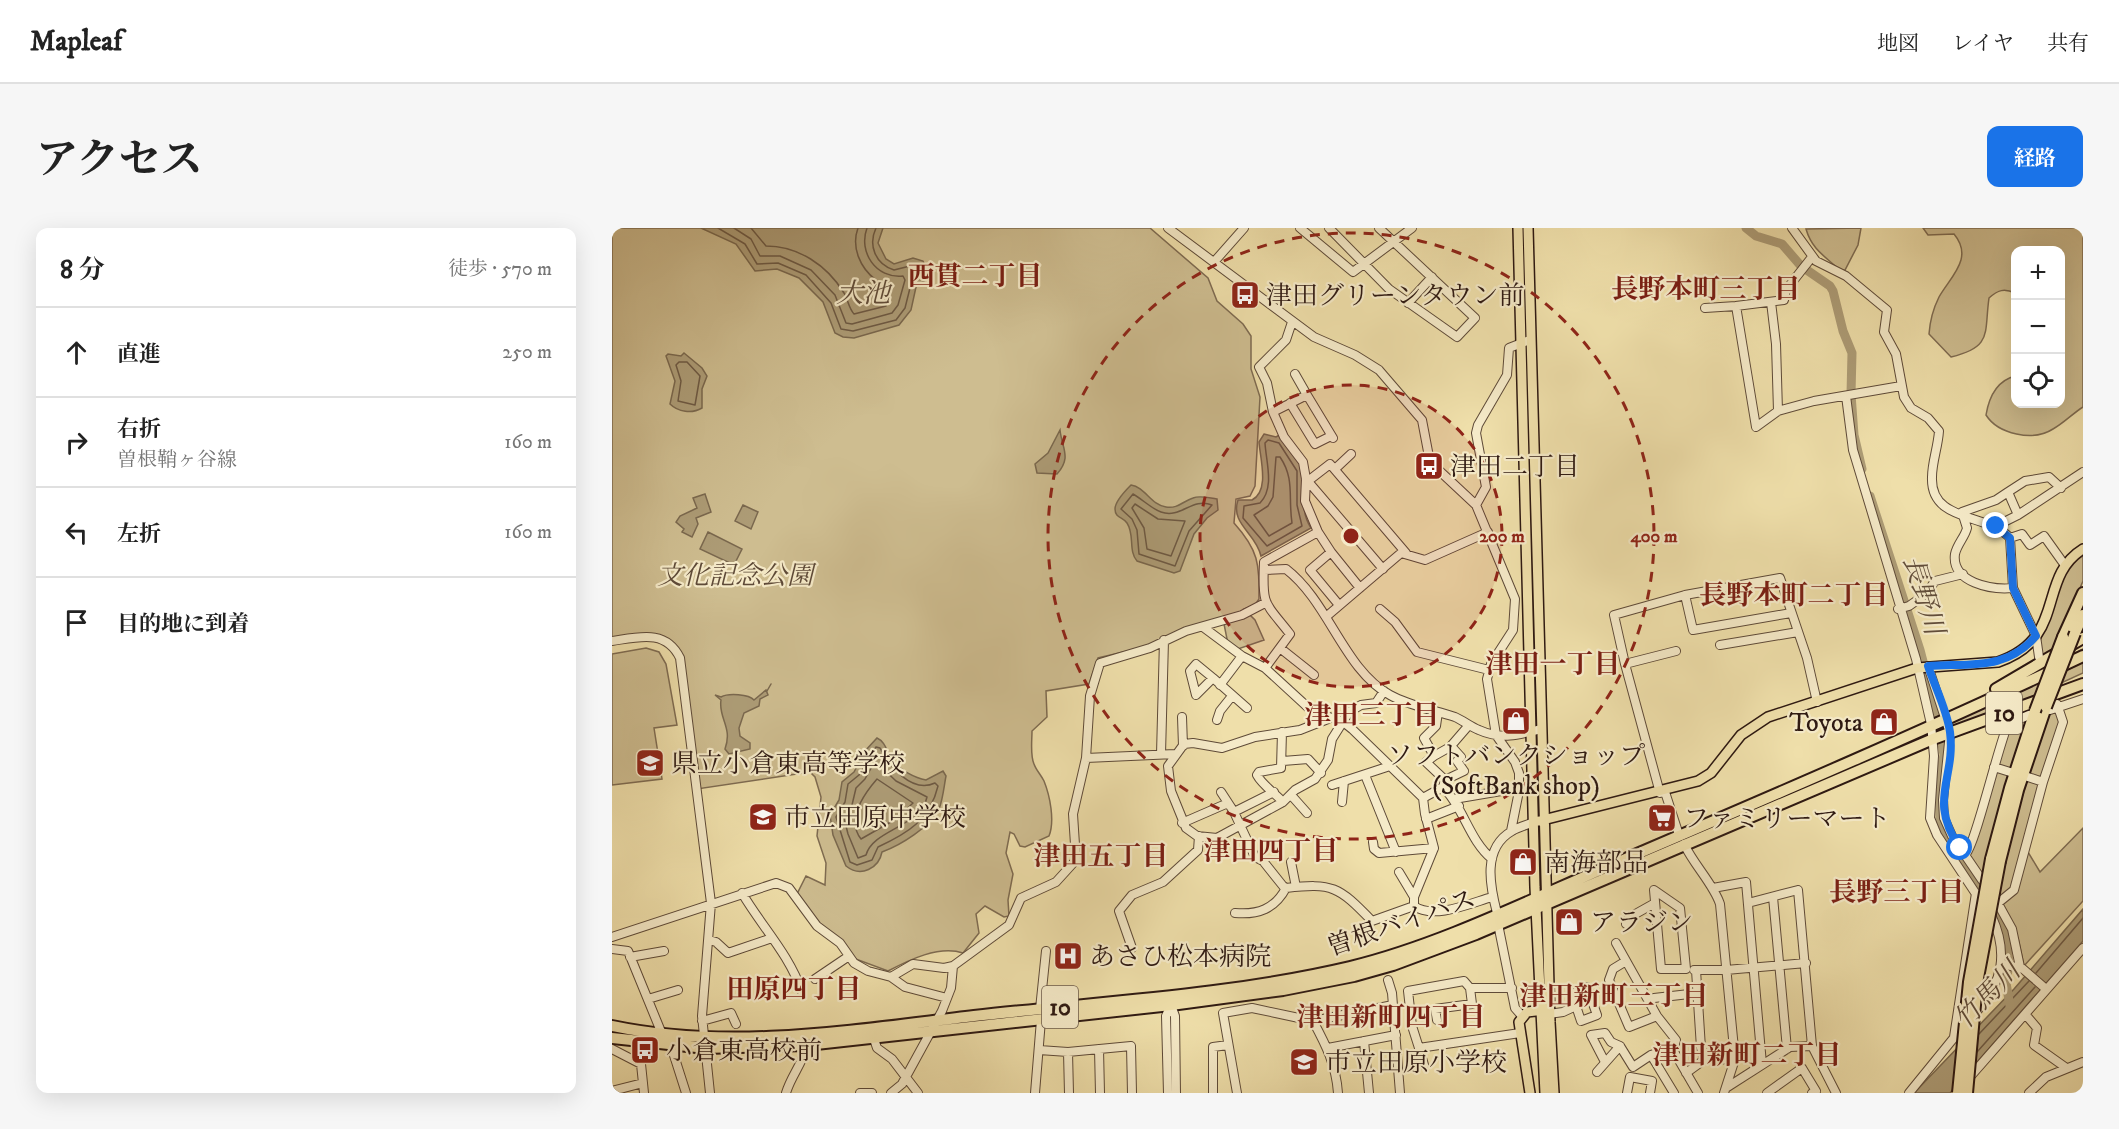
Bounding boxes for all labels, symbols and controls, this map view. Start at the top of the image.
text: Mapleaf [30,24,122,59]
text: 地図 [1877,31,1919,57]
text: レイヤ [1952,31,2014,57]
text: 共有 [2047,31,2089,57]
button: 経路 [1987,126,2083,187]
text: アクセス [36,135,203,187]
map controls [2011,246,2065,408]
button: + [2011,246,2065,300]
text: 8 分 [60,254,105,287]
text: 徒歩 · 570 m [448,257,552,282]
district label: 西貫二丁目 [908,260,1043,294]
district label: 長野本町三丁目 [1612,273,1801,307]
water label: 大池 [836,277,893,311]
bus stop icon: 津田グリーンタウン前 [1229,279,1261,311]
place label: 津田グリーンタウン前 [1266,280,1524,313]
button: − [2011,300,2065,354]
icon: ahead [60,336,93,369]
text: 250 m [502,340,552,365]
text: 直進 [117,341,161,368]
button: locate [2011,354,2065,408]
text: 右折 [117,416,161,443]
icon: right [60,426,93,459]
text: 160 m [504,430,552,455]
text: 曽根鞘ヶ谷線 [117,448,237,473]
bus stop icon: 津田二丁目 [1413,450,1445,482]
place label: 津田二丁目 [1450,451,1580,484]
route end [1982,512,2008,538]
icon: left [60,516,93,549]
text: 160 m [504,520,552,545]
text: 左折 [117,521,161,548]
centre of rings [1341,526,1361,546]
text: 200 m [1479,526,1525,548]
text: 400 m [1629,526,1678,548]
water label: 長野川 [1895,552,1952,642]
park label: 文化記念公園 [657,560,817,593]
district label: 長野本町二丁目 [1700,579,1889,613]
icon: arrive [60,606,93,639]
text: 目的地に到着 [117,611,249,638]
district label: 津田一丁目 [1486,648,1621,682]
road number: 10 [1986,692,2022,734]
district label: 津田三丁目 [1305,699,1440,733]
shop icon: ソフトバンクショップ (SoftBank shop) [1500,705,1532,737]
shop icon: Toyota [1868,706,1900,738]
place label: Toyota [1789,707,1863,740]
place label: ソフトバンクショップ (SoftBank shop) [1387,740,1645,803]
school or university icon: 県立小倉東高等学校 [634,747,666,779]
place label: 県立小倉東高等学校 [671,748,905,781]
school or university icon: 市立田原中学校 [747,801,779,833]
place label: 市立田原中学校 [784,802,966,835]
supermarket icon: ファミリーマート [1646,802,1678,834]
place label: ファミリーマート [1683,803,1890,836]
route start [1946,834,1972,860]
district label: 津田四丁目 [1204,835,1339,869]
district label: 津田五丁目 [1034,840,1169,874]
shop icon: 南海部品 [1507,846,1539,878]
place label: 南海部品 [1544,847,1648,880]
district label: 長野三丁目 [1830,876,1965,910]
street label: 曽根バイパス [1323,883,1480,964]
shop icon: アラジン [1553,906,1585,938]
place label: アラジン [1590,907,1693,940]
hospital icon: あさひ松本病院 [1052,940,1084,972]
place label: あさひ松本病院 [1089,941,1271,974]
water label: 竹馬川 [1947,953,2030,1037]
district label: 田原四丁目 [727,973,862,1007]
district label: 津田新町三丁目 [1520,980,1709,1014]
road number: 10 [1042,986,1078,1028]
district label: 津田新町四丁目 [1297,1001,1486,1035]
bus stop icon: 小倉東高校前 [629,1034,661,1066]
place label: 小倉東高校前 [666,1035,822,1068]
district label: 津田新町二丁目 [1653,1039,1842,1073]
school or university icon: 市立田原小学校 [1288,1046,1320,1078]
place label: 市立田原小学校 [1325,1047,1507,1080]

